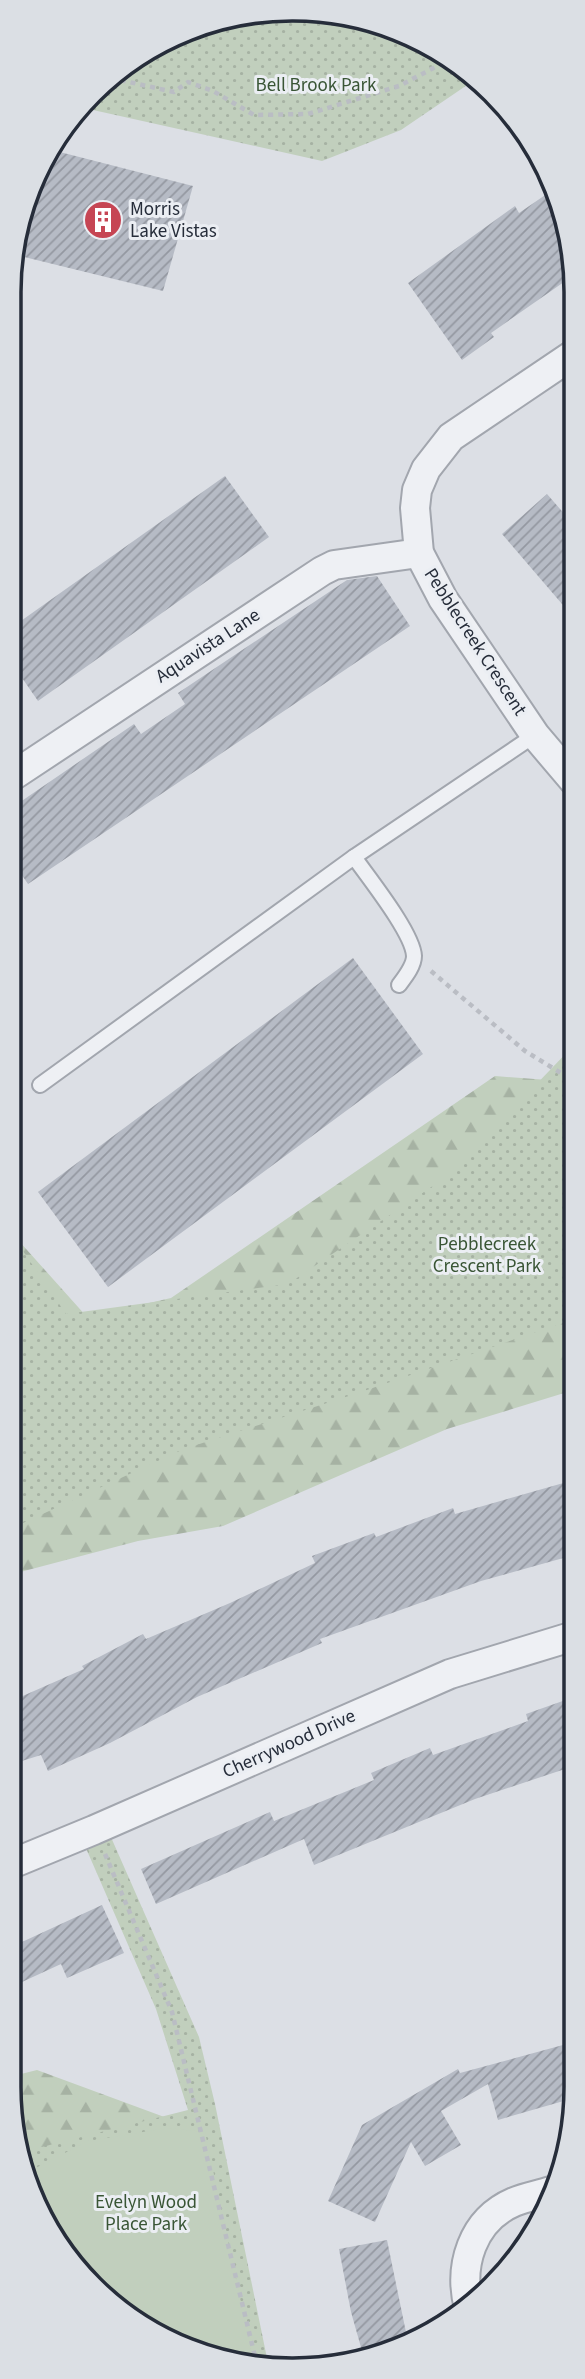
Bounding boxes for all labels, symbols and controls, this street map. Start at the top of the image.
park label: Bell Brook Park [256,72,377,99]
place label: Morris Lake Vistas [130,196,217,245]
building icon: Morris Lake Vistas [82,199,124,241]
street label: Pebblecreek Crescent [417,563,533,722]
street label: Aquavista Lane [150,602,266,690]
park label: Pebblecreek Crescent Park [433,1231,542,1280]
street label: Cherrywood Drive [218,1703,360,1785]
park label: Evelyn Wood Place Park [95,2189,197,2238]

